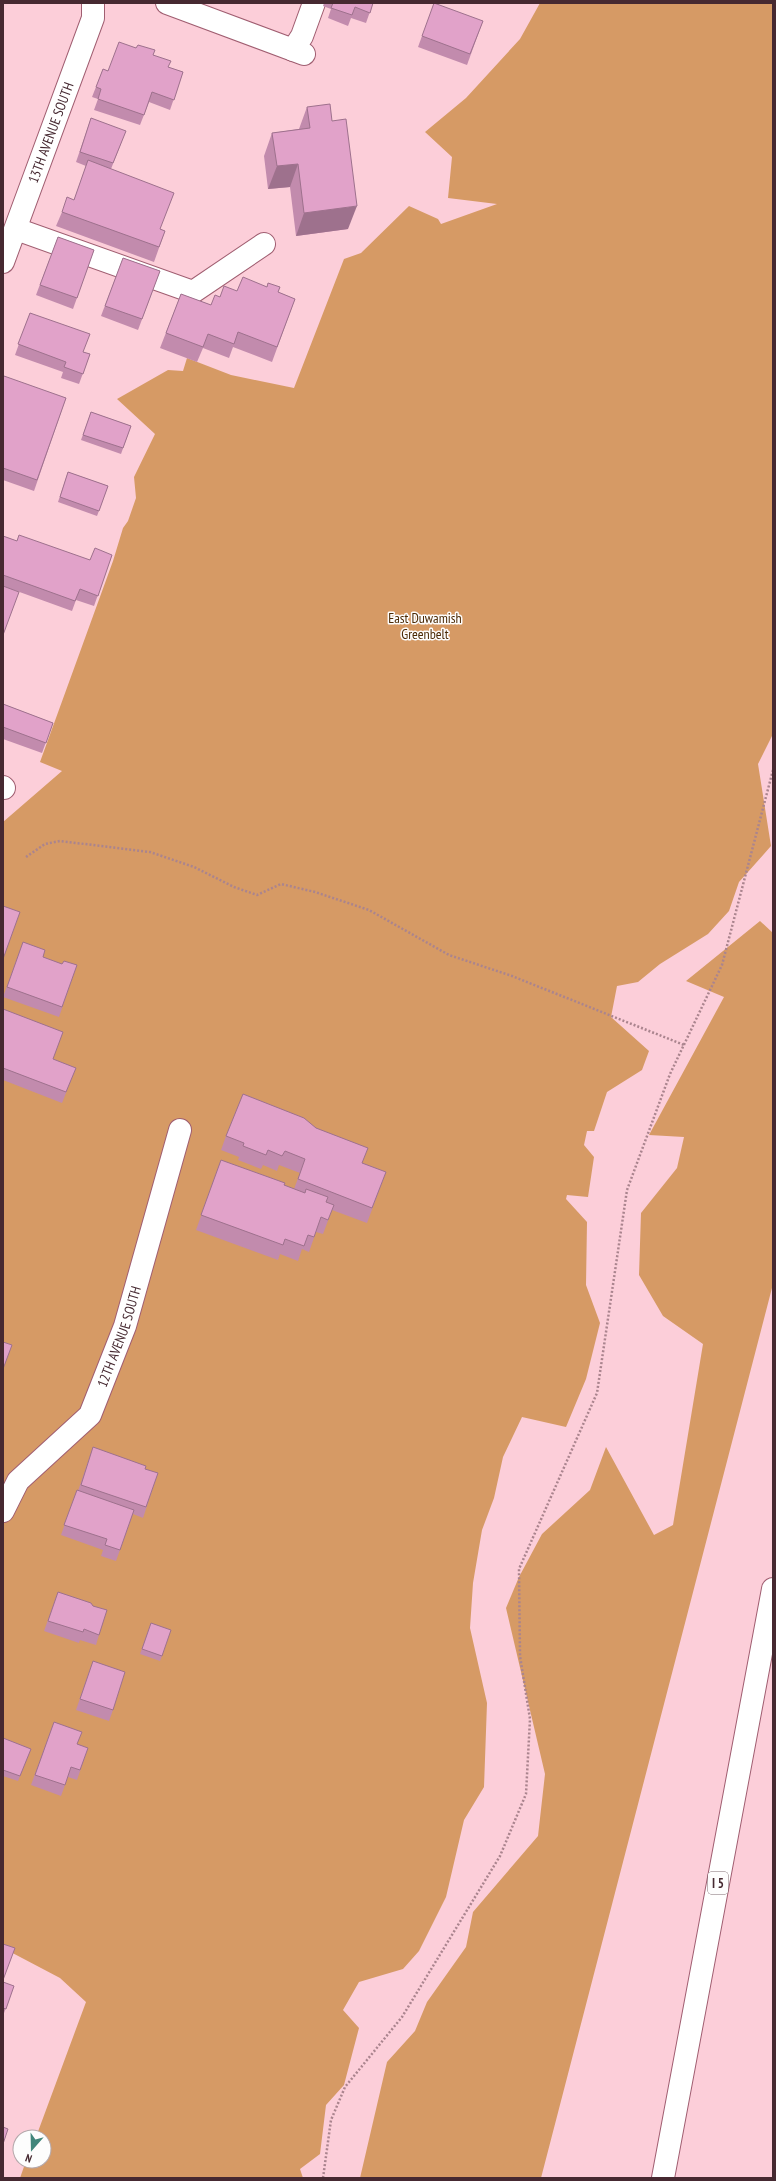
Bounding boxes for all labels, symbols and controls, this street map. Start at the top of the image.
street label: 13TH AVENUE SOUTH [24,80,78,185]
park label: East Duwamish Greenbelt [388,609,462,643]
street label: 12TH AVENUE SOUTH [93,1284,145,1390]
road number: I 5 [708,1872,728,1894]
north arrow [12,2129,52,2169]
text: N [23,2151,34,2166]

